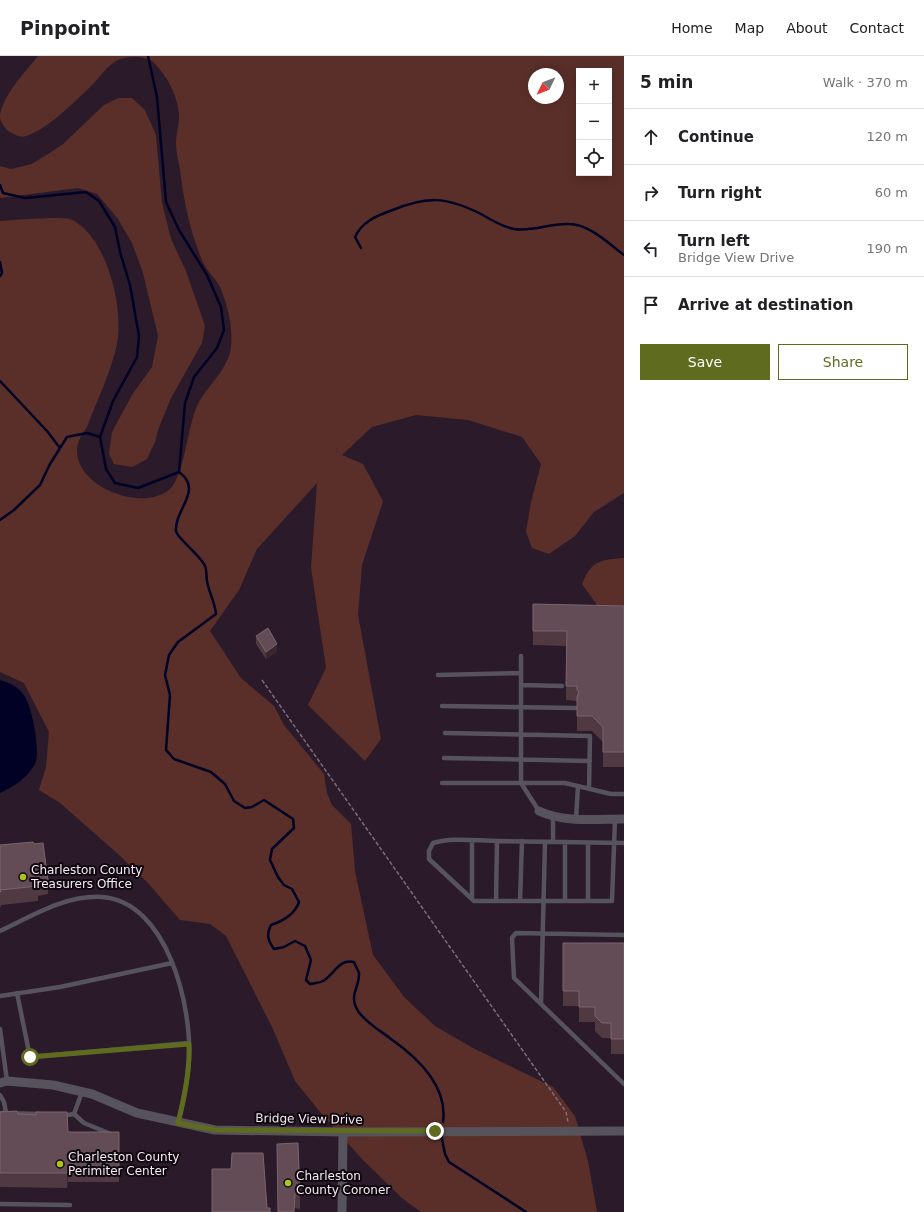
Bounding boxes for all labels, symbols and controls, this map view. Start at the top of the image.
text: Pinpoint [20,17,110,39]
text: Home [671,20,713,36]
text: Map [735,20,764,36]
text: About [786,20,828,36]
text: Contact [850,20,904,36]
north arrow [528,68,564,104]
map controls [576,68,612,176]
button: + [576,68,612,104]
text: 5 min [640,72,693,92]
text: Walk · 370 m [823,75,908,90]
button: − [576,104,612,140]
icon: ahead [640,126,662,148]
text: Continue [678,128,754,146]
text: 120 m [866,129,908,144]
button: locate [576,140,612,176]
icon: right [640,182,662,204]
text: Turn right [678,184,762,202]
text: 60 m [875,185,908,200]
text: Turn left [678,232,750,250]
icon: left [640,238,662,260]
text: 190 m [866,241,908,256]
text: Bridge View Drive [678,250,794,265]
icon: arrive [640,294,662,316]
text: Arrive at destination [678,296,853,314]
button: Save [640,344,770,380]
button: Share [778,344,908,380]
place label: Charleston County Treasurers Office [30,863,142,891]
marker: Charleston County Treasurers Office [18,872,28,882]
route start [21,1048,39,1066]
street label: Bridge View Drive [255,1111,363,1127]
route end [426,1122,444,1140]
place label: Charleston County Perimiter Center [68,1150,179,1178]
marker: Charleston County Perimiter Center [55,1159,65,1169]
place label: Charleston County Coroner [296,1169,390,1197]
marker: Charleston County Coroner [283,1178,293,1188]

